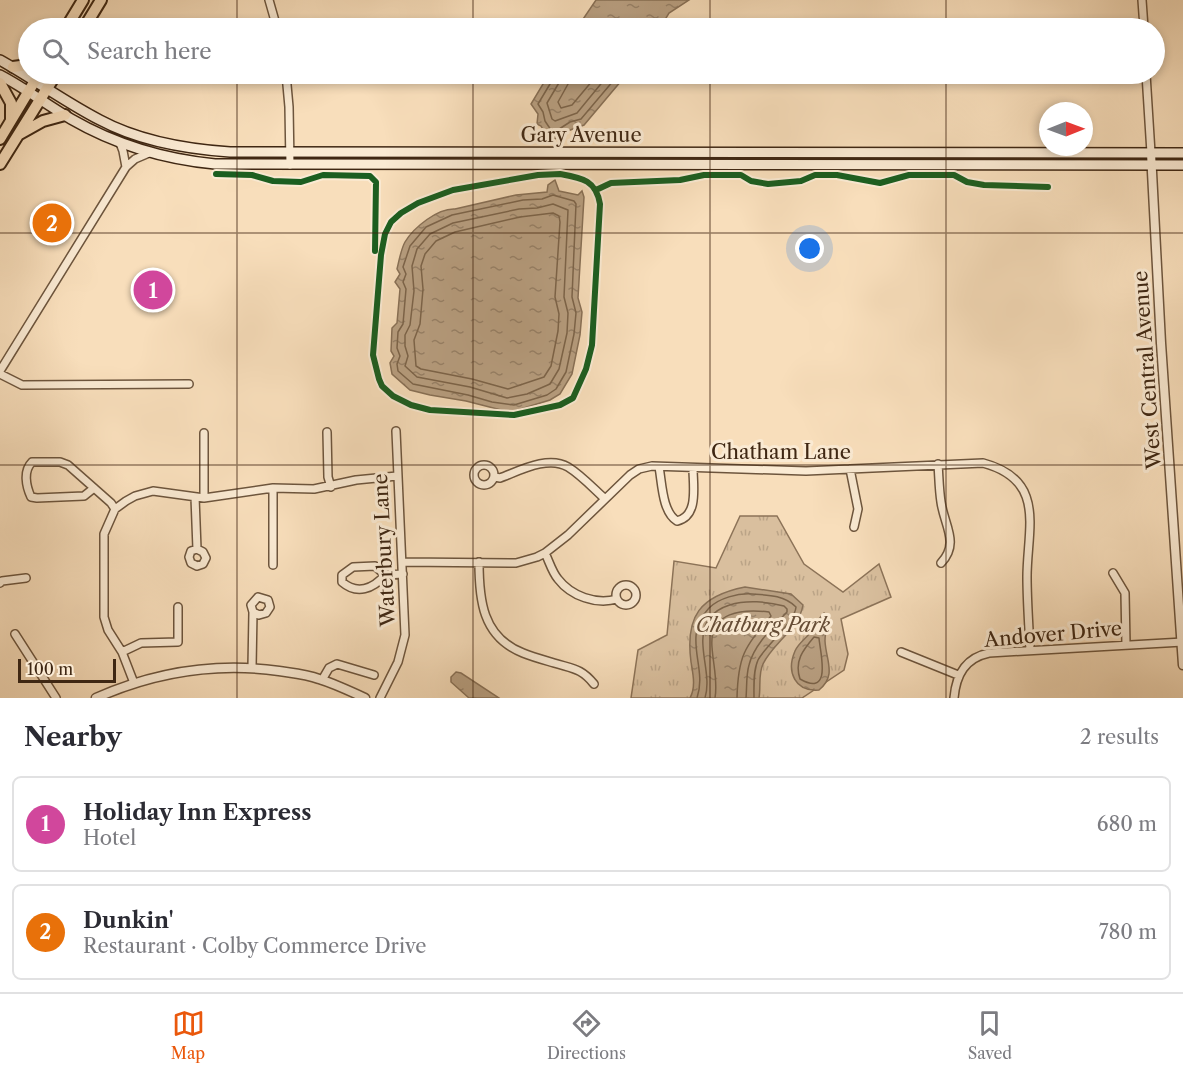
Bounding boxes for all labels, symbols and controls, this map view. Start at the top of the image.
search box [18,18,1165,84]
icon: search [39,35,72,68]
text: Search here [87,38,212,65]
north arrow [1039,102,1093,156]
street label: Gary Avenue [520,123,642,147]
pin: 2 [32,200,72,246]
your location [795,234,824,263]
pin: 1 [134,268,172,312]
street label: West Central Avenue [1128,270,1166,471]
street label: Chatham Lane [711,440,851,464]
street label: Waterbury Lane [368,473,400,628]
park label: Chatburg Park [696,613,831,637]
street label: Andover Drive [982,616,1123,652]
scale bar [18,656,116,684]
text: 100 m [27,659,73,679]
text: Nearby [24,721,122,753]
text: 2 results [1080,725,1159,749]
text: Holiday Inn Express [83,799,311,826]
text: 1 [41,812,50,836]
text: 680 m [1097,812,1157,836]
text: Hotel [83,826,136,850]
text: Dunkin' [83,907,174,934]
text: 2 [40,920,51,944]
text: 780 m [1099,920,1157,944]
text: Restaurant · Colby Commerce Drive [83,934,426,958]
tab: Map [171,1007,205,1063]
tab: Directions [547,1007,626,1063]
tab: Saved [968,1007,1012,1063]

